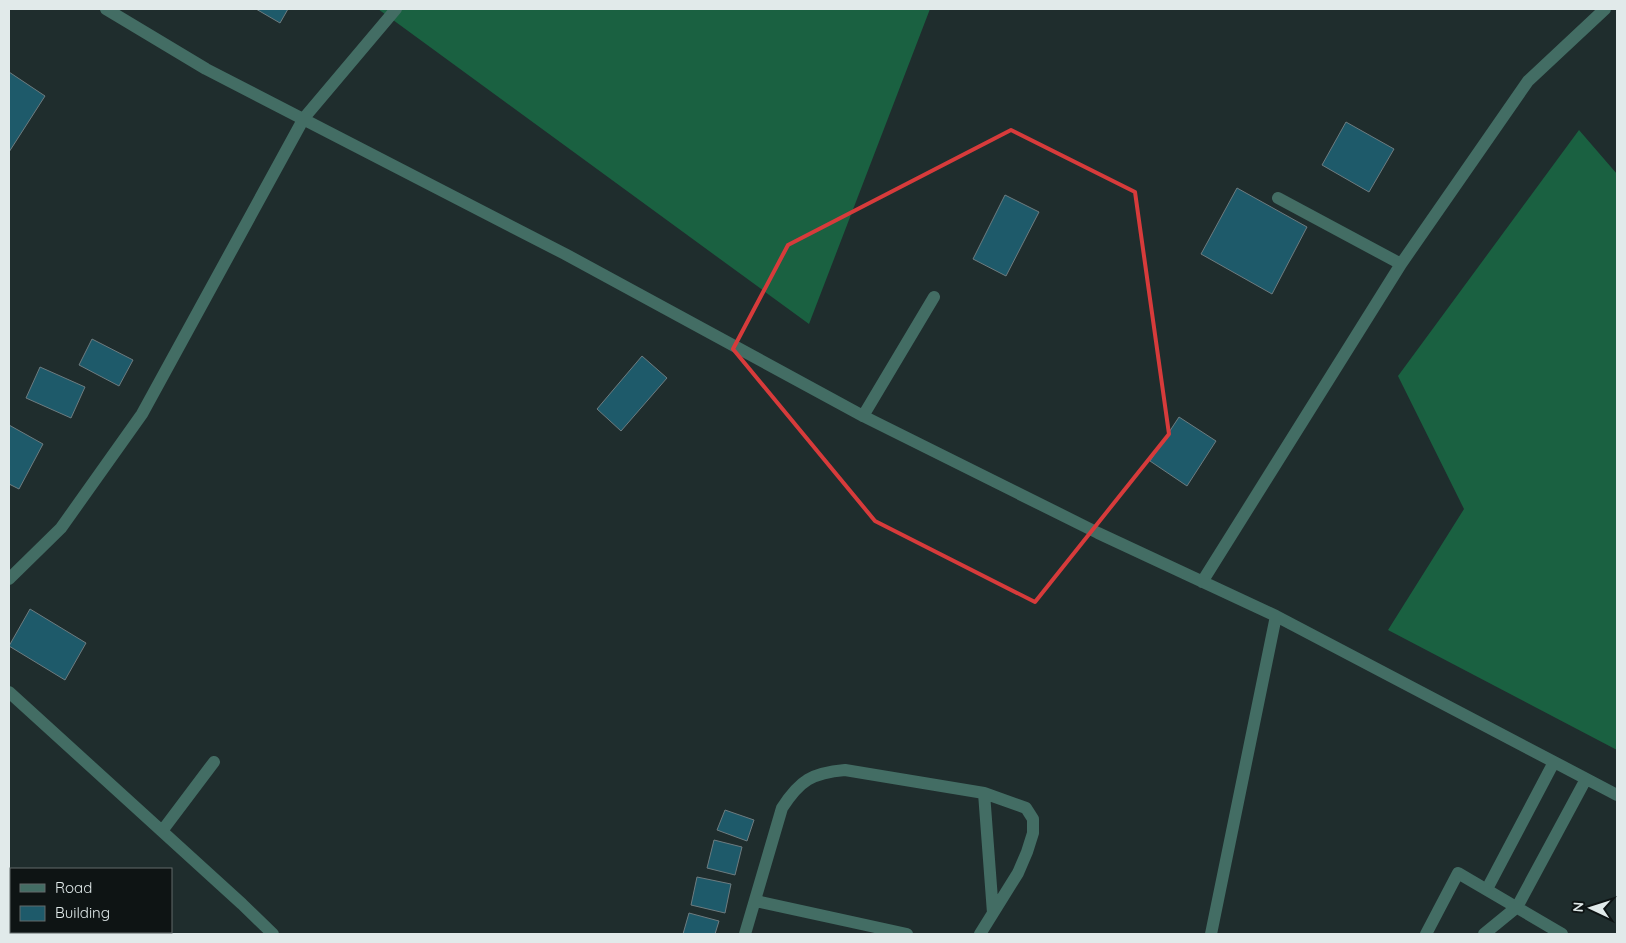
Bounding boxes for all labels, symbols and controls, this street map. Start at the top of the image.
legend [10,868,172,933]
text: Road [55,878,92,897]
north arrow [1566,883,1616,933]
text: N [1569,901,1587,913]
text: Building [55,903,110,922]

